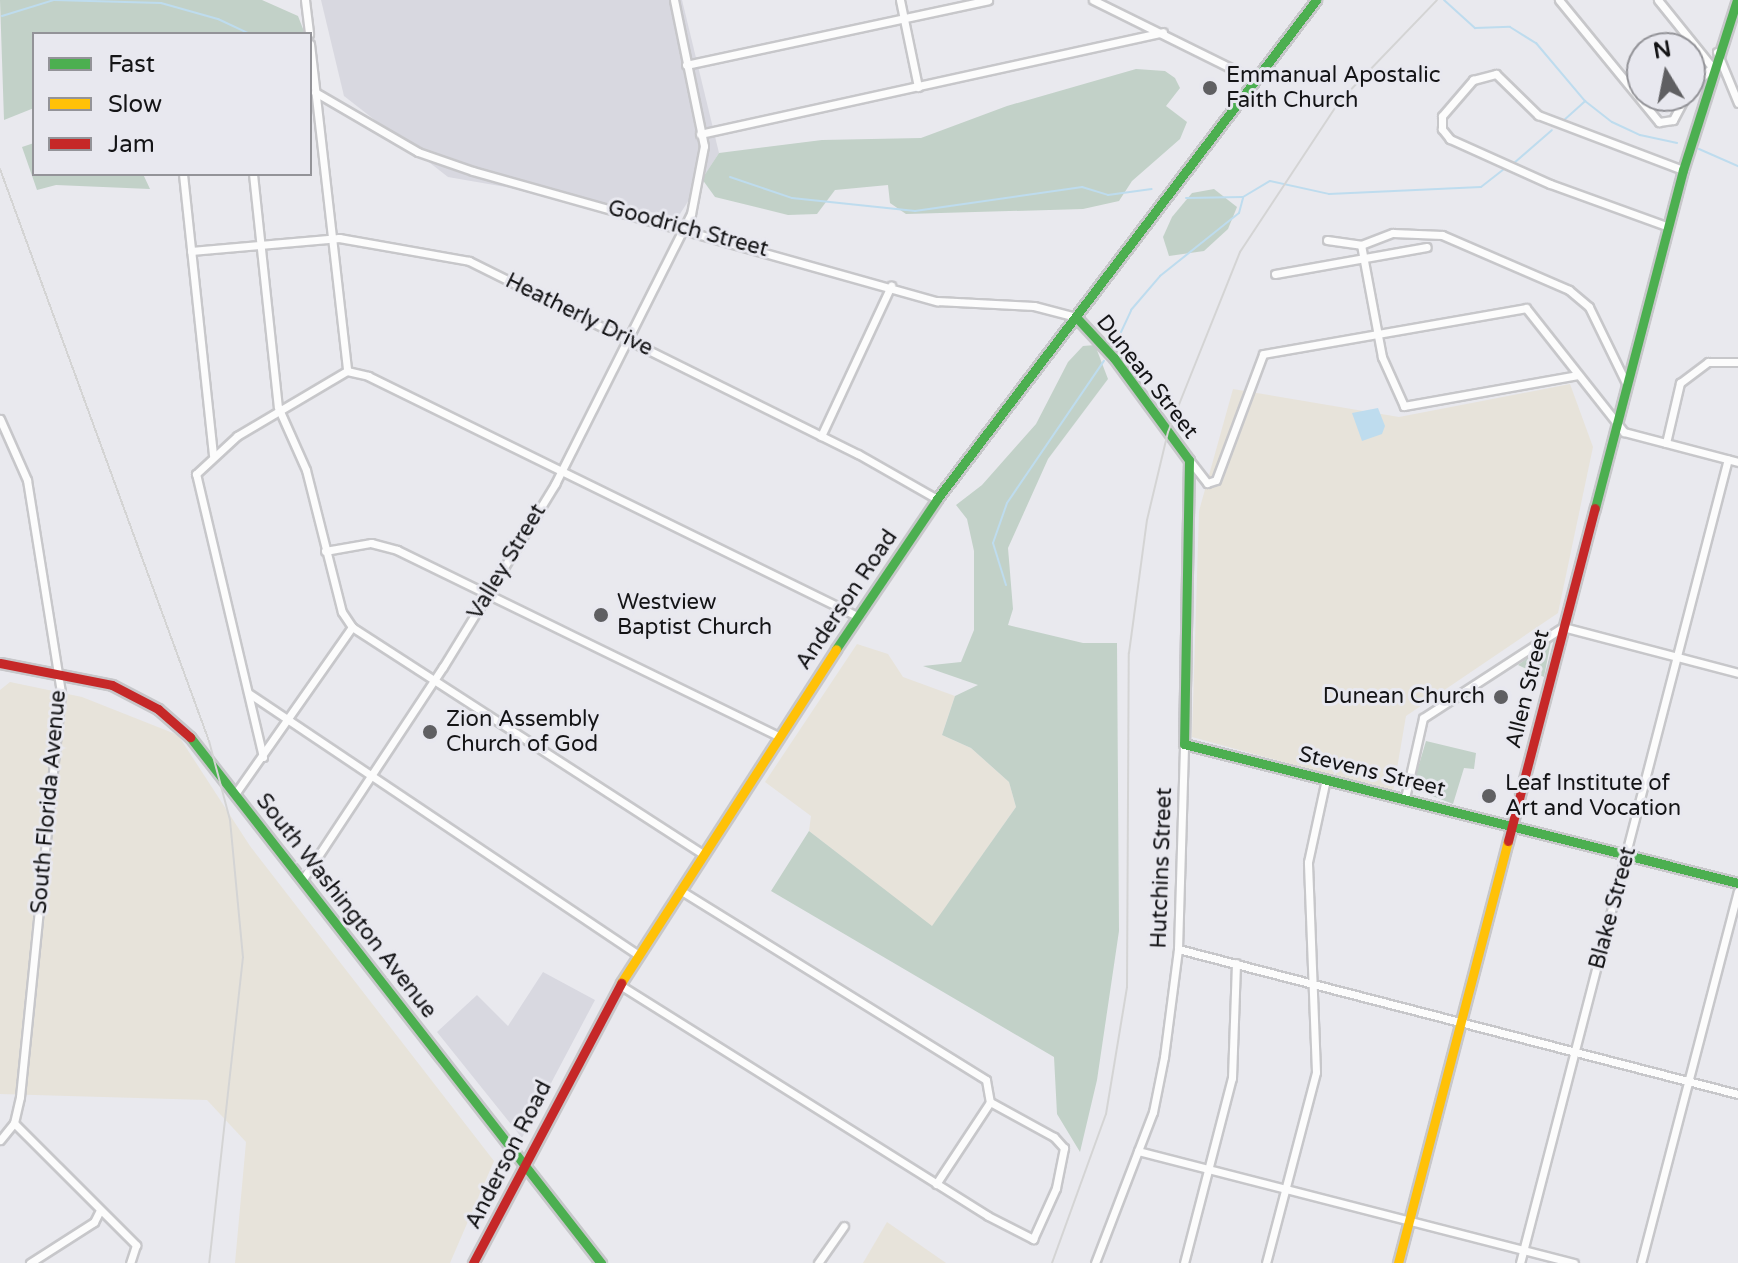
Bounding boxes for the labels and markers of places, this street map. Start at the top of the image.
place label: Emmanual Apostalic Faith Church [1226,62,1440,114]
marker: Emmanual Apostalic Faith Church [1201,79,1219,97]
place label: Westview Baptist Church [617,589,772,640]
marker: Westview Baptist Church [592,606,610,624]
place label: Dunean Church [1323,684,1485,710]
marker: Dunean Church [1492,688,1510,706]
place label: Zion Assembly Church of God [446,706,599,758]
marker: Zion Assembly Church of God [421,723,439,741]
place label: Leaf Institute of Art and Vocation [1505,770,1681,822]
marker: Leaf Institute of Art and Vocation [1480,787,1498,805]

